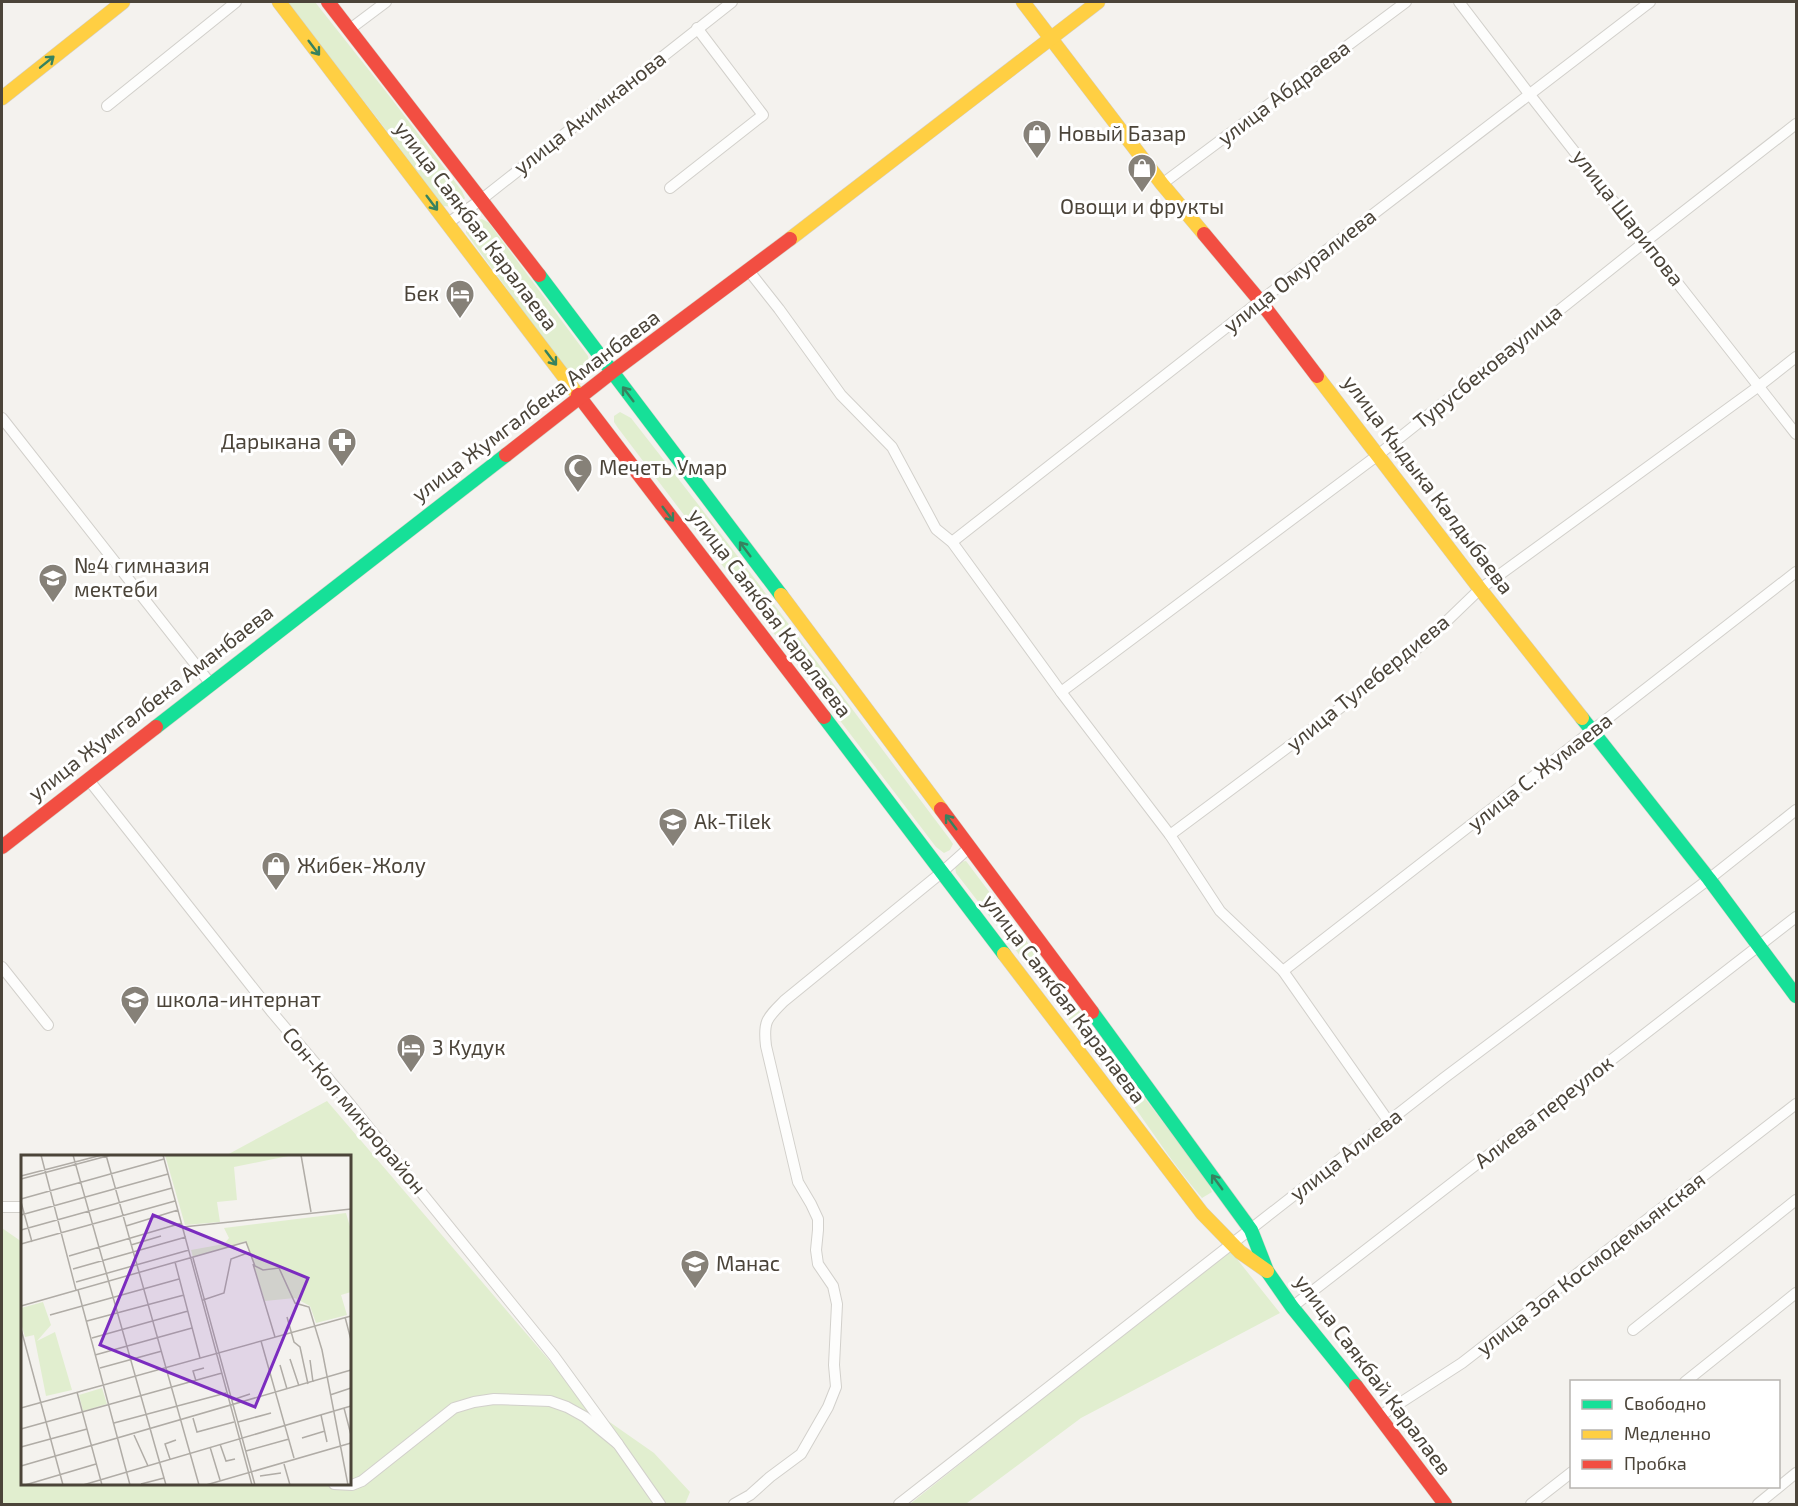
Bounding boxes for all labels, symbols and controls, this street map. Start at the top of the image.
street label: улица Абдраева [1212,34,1355,150]
one-way arrow [308,40,321,56]
street label: улица Акимканова [508,45,671,180]
one-way arrow [39,55,55,68]
street label: улица Саякбая Каралаева [390,116,564,335]
shop icon: Новый Базар [1021,118,1053,160]
place label: Новый Базар [1058,120,1186,145]
street label: улица Шарипова [1567,144,1690,291]
shop icon: Овощи и фрукты [1126,152,1158,194]
place label: Овощи и фрукты [1060,193,1224,219]
one-way arrow [426,195,439,211]
street label: улица Омуралиева [1218,202,1381,338]
hotel icon: Бек [444,278,476,320]
place label: Бек [404,280,439,305]
street label: Турусбековаулица [1408,298,1567,434]
street label: улица Жумгалбека Аманбаева [406,303,665,507]
one-way arrow [544,350,557,366]
street label: улица Кыдыка Калдыбаева [1338,370,1520,599]
one-way arrow [621,386,634,402]
pharmacy icon: Дарыкана [326,426,358,468]
place label: Дарыкана [221,428,321,453]
mosque icon: Мечеть Умар [562,452,594,494]
place label: Мечеть Умар [599,454,727,479]
street label: улица Саякбая Каралаева [684,503,858,722]
one-way arrow [661,506,674,522]
one-way arrow [739,542,752,558]
place label: №4 гимназия мектеби [74,552,210,601]
school or university icon: №4 гимназия мектеби [37,562,69,604]
street label: улица Жумгалбека Аманбаева [23,598,278,806]
street label: улица Тулебердиева [1280,608,1454,756]
street label: улица С. Жумаева [1462,707,1617,836]
school or university icon: Ak-Tilek [657,806,689,848]
place label: Ak-Tilek [694,808,771,833]
one-way arrow [945,815,958,831]
shop icon: Жибек-Жолу [260,850,292,892]
place label: Жибек-Жолу [297,852,426,878]
street label: улица Саякбая Каралаева [978,889,1152,1108]
school or university icon: школа-интернат [119,984,151,1026]
place label: школа-интернат [156,986,321,1011]
street label: Сон-Кол микрорайон [278,1022,432,1199]
hotel icon: 3 Кудук [395,1032,427,1074]
place label: 3 Кудук [432,1034,506,1060]
street label: Алиева переулок [1469,1049,1618,1173]
street label: улица Алиева [1284,1102,1407,1206]
inset map [21,1155,351,1485]
street label: улица Зоя Космодемьянская [1471,1166,1710,1361]
one-way arrow [1211,1174,1223,1190]
school or university icon: Манас [679,1248,711,1290]
place label: Манас [716,1250,780,1275]
street label: улица Саякбай Каралаев [1290,1269,1458,1480]
legend [1570,1380,1780,1488]
text: Свободно [1624,1392,1706,1414]
text: Медленно [1624,1422,1711,1444]
text: Пробка [1624,1452,1687,1474]

